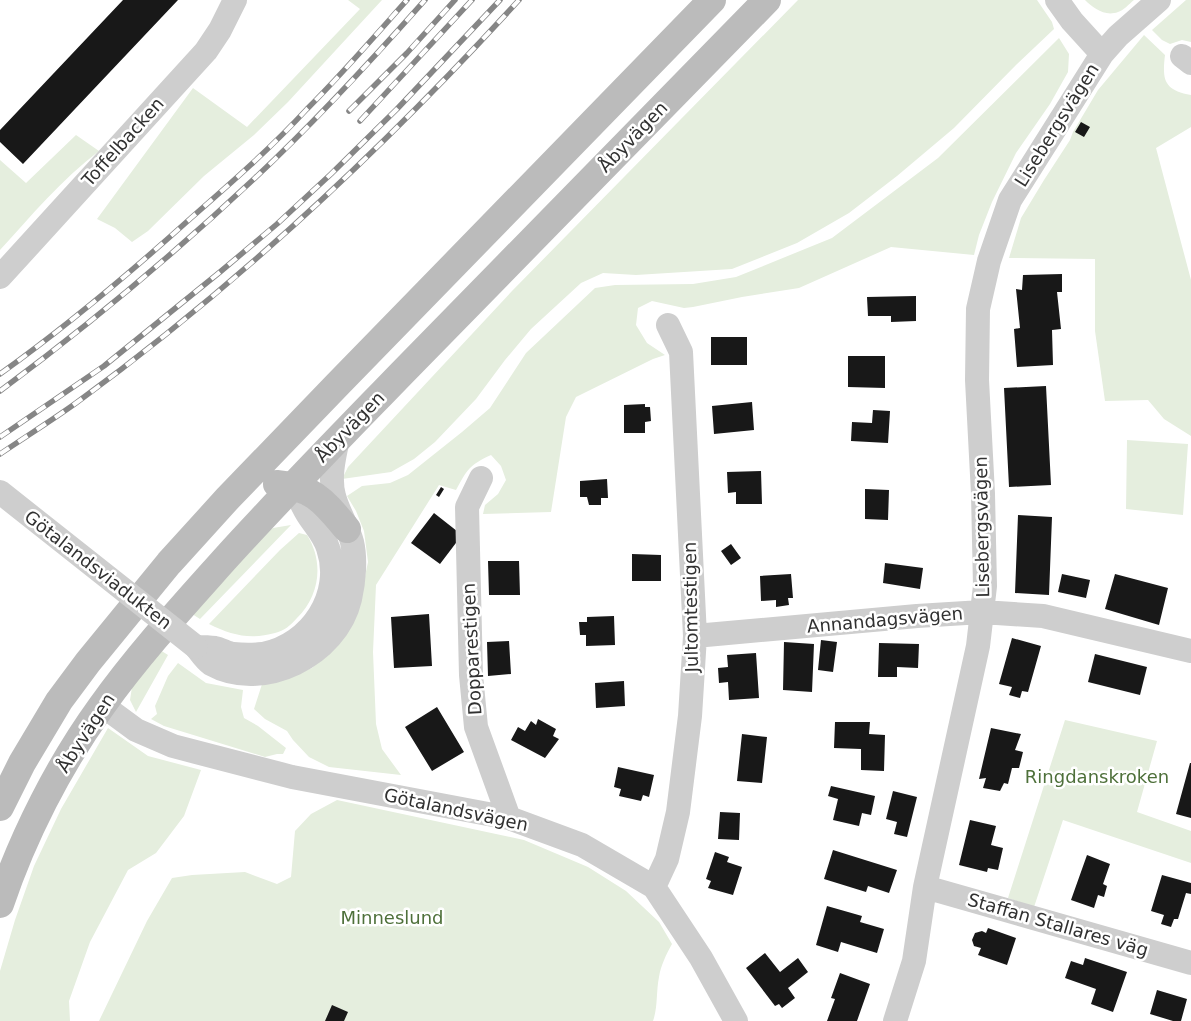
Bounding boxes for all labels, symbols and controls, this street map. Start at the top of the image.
street label: Lisebergsvägen [1010,59,1103,190]
street label: Toffelbacken [77,93,168,191]
street label: Åbyvägen [594,97,671,176]
street label: Åbyvägen [311,387,388,466]
street label: Lisebergsvägen [970,456,993,598]
street label: Götalandsviadukten [21,506,176,634]
street label: Jultomtestigen [679,541,702,674]
street label: Dopparestigen [458,582,485,716]
street label: Annandagsvägen [806,602,964,637]
street label: Åbyvägen [52,689,119,776]
park label: Ringdanskroken [1025,766,1169,787]
street label: Götalandsvägen [382,784,530,835]
street label: Staffan Stallares väg [965,889,1151,960]
park label: Minneslund [340,907,444,928]

